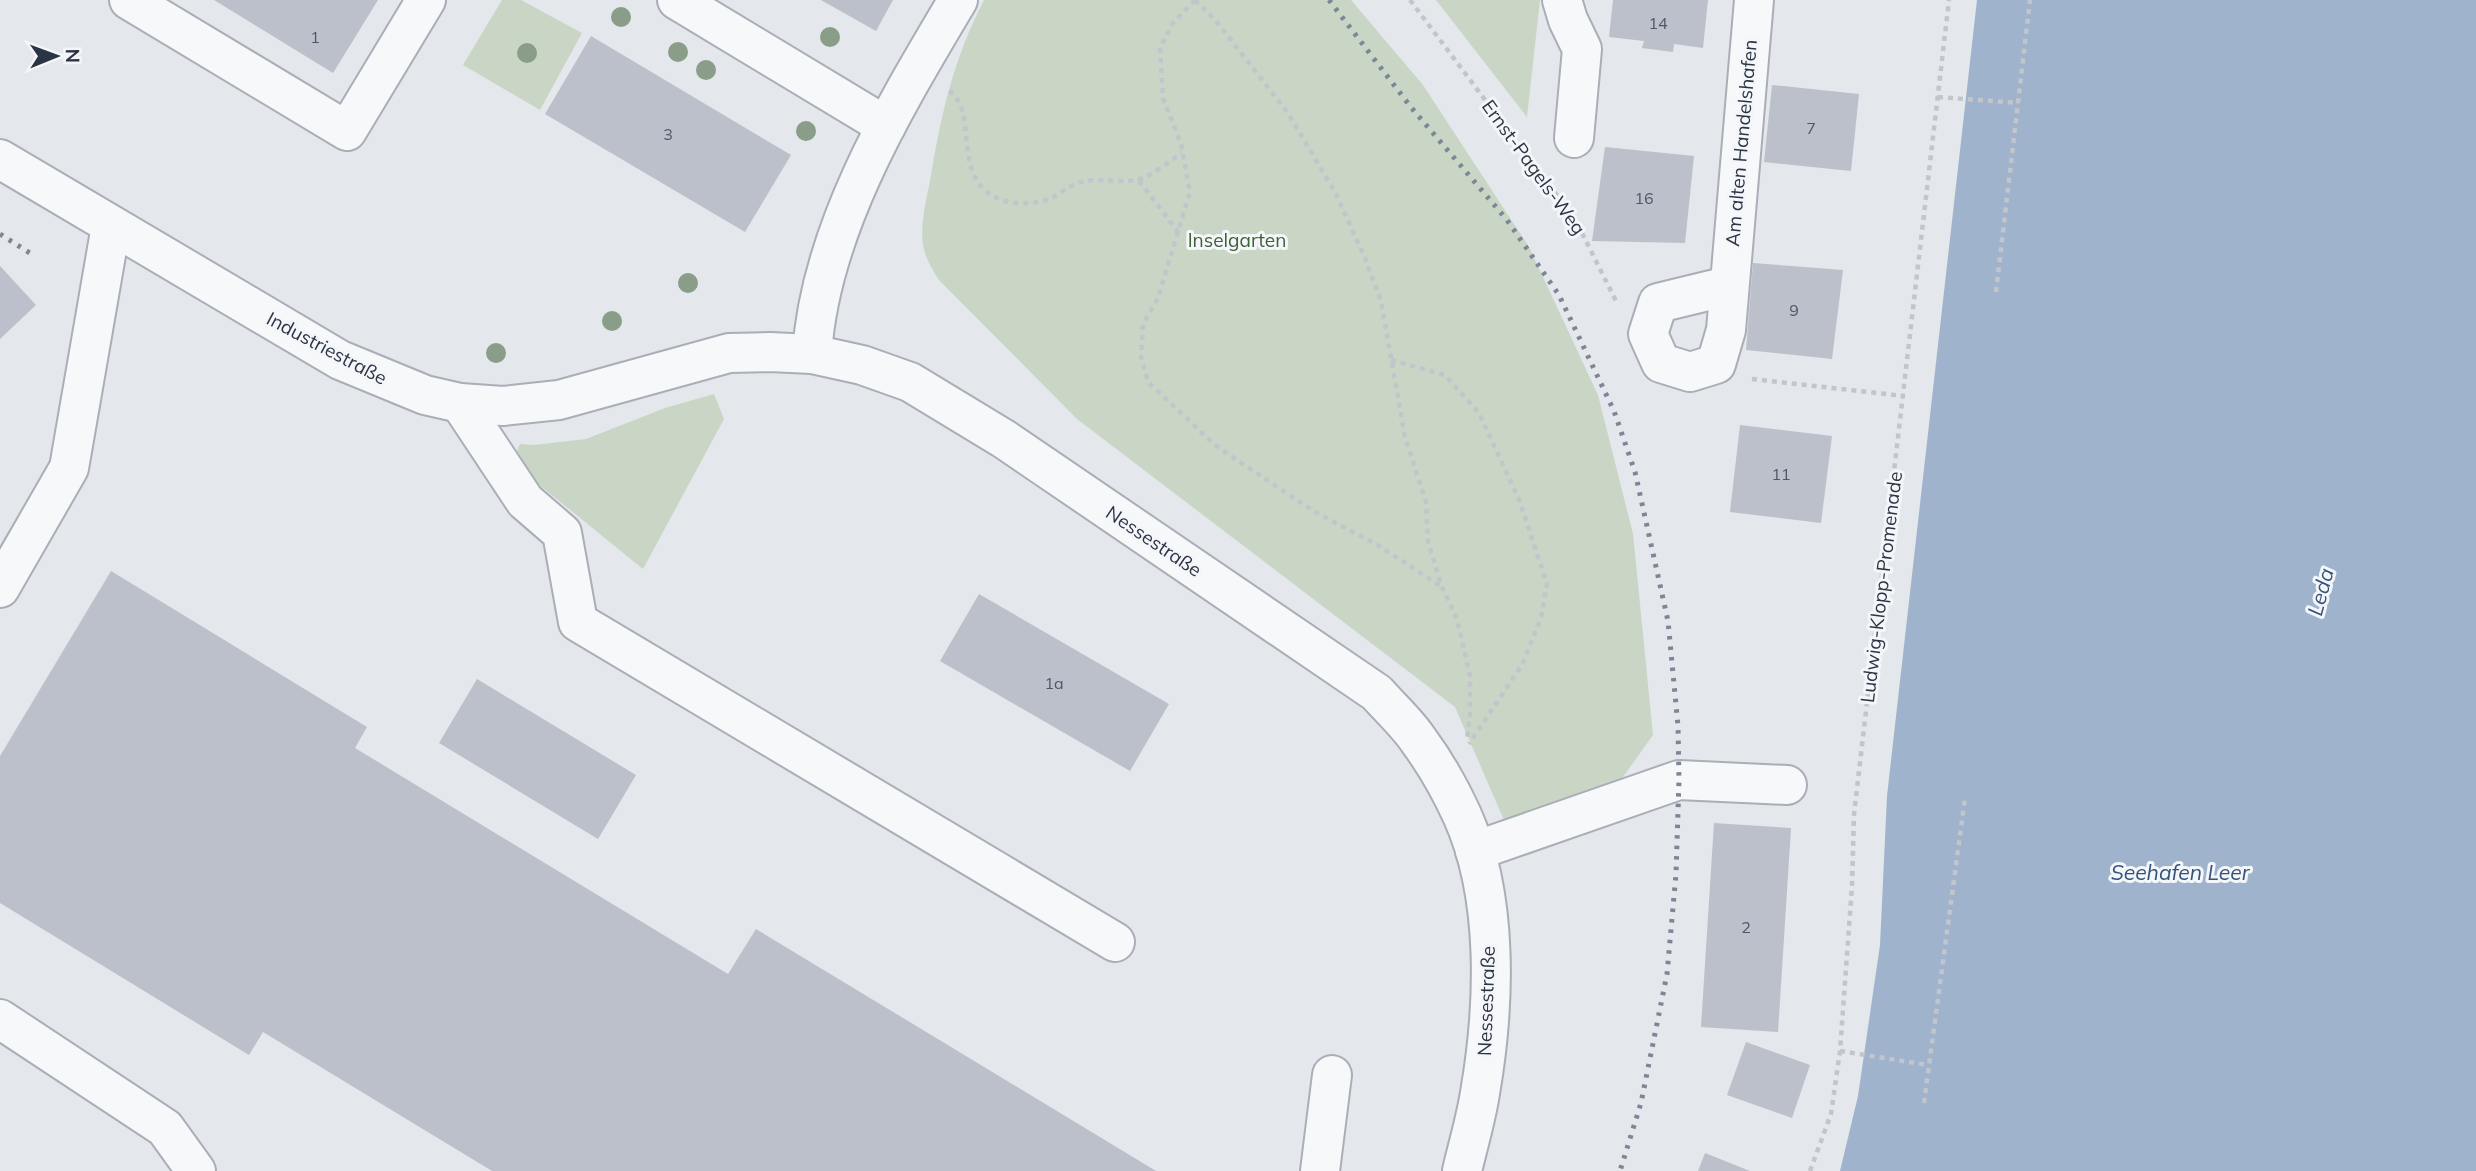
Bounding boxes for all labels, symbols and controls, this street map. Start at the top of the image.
house number: 14 [1648,13,1668,33]
north arrow [21,21,91,91]
house number: 1 [310,27,320,47]
street label: Am alten Handelshafen [1720,39,1762,247]
text: N [61,48,85,63]
street label: Ernst-Pagels-Weg [1477,95,1591,239]
house number: 7 [1806,118,1816,138]
house number: 3 [663,124,673,144]
house number: 16 [1634,188,1654,208]
park label: Inselgarten [1188,228,1286,252]
house number: 9 [1789,300,1799,320]
street label: Industriestraße [263,306,391,390]
house number: 11 [1771,464,1791,484]
street label: Ludwig-Klopp-Promenade [1855,470,1907,704]
street label: Nessestraße [1102,500,1206,582]
water label: Leda [2301,565,2339,618]
house number: 1a [1044,673,1064,693]
water label: Seehafen Leer [2111,859,2251,885]
house number: 2 [1741,917,1751,937]
street label: Nessestraße [1472,945,1500,1057]

